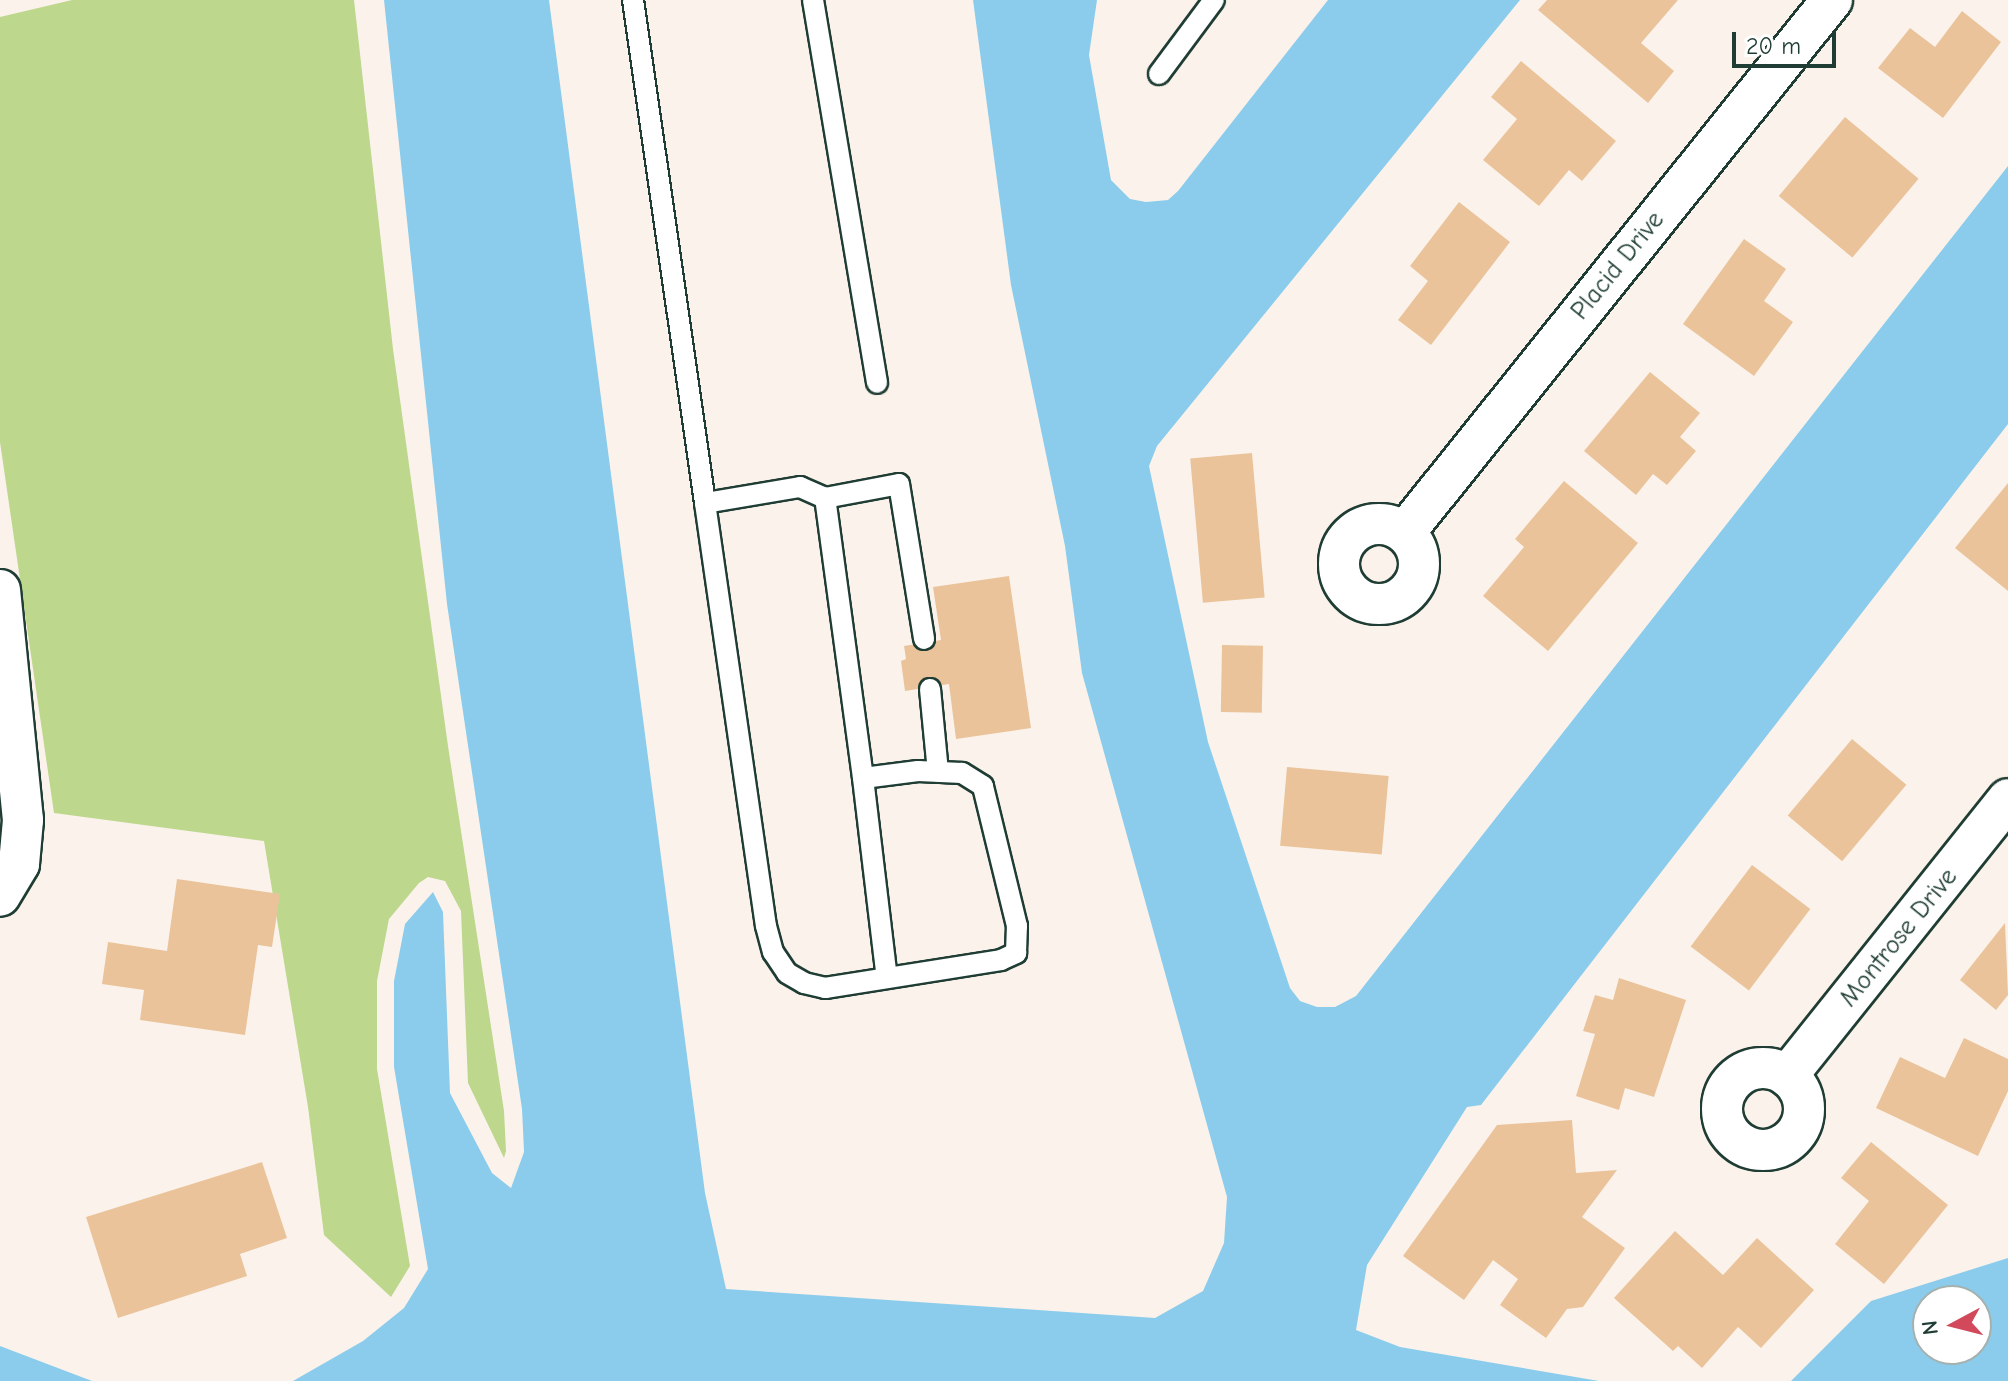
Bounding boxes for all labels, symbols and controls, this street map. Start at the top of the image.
scale bar [1736,16,1840,66]
text: 20 m [1746,32,1801,60]
street label: Placid Drive [1565,205,1671,327]
street label: Montrose Drive [1834,862,1964,1014]
north arrow [1912,1285,1992,1365]
text: N [1916,1319,1944,1336]

